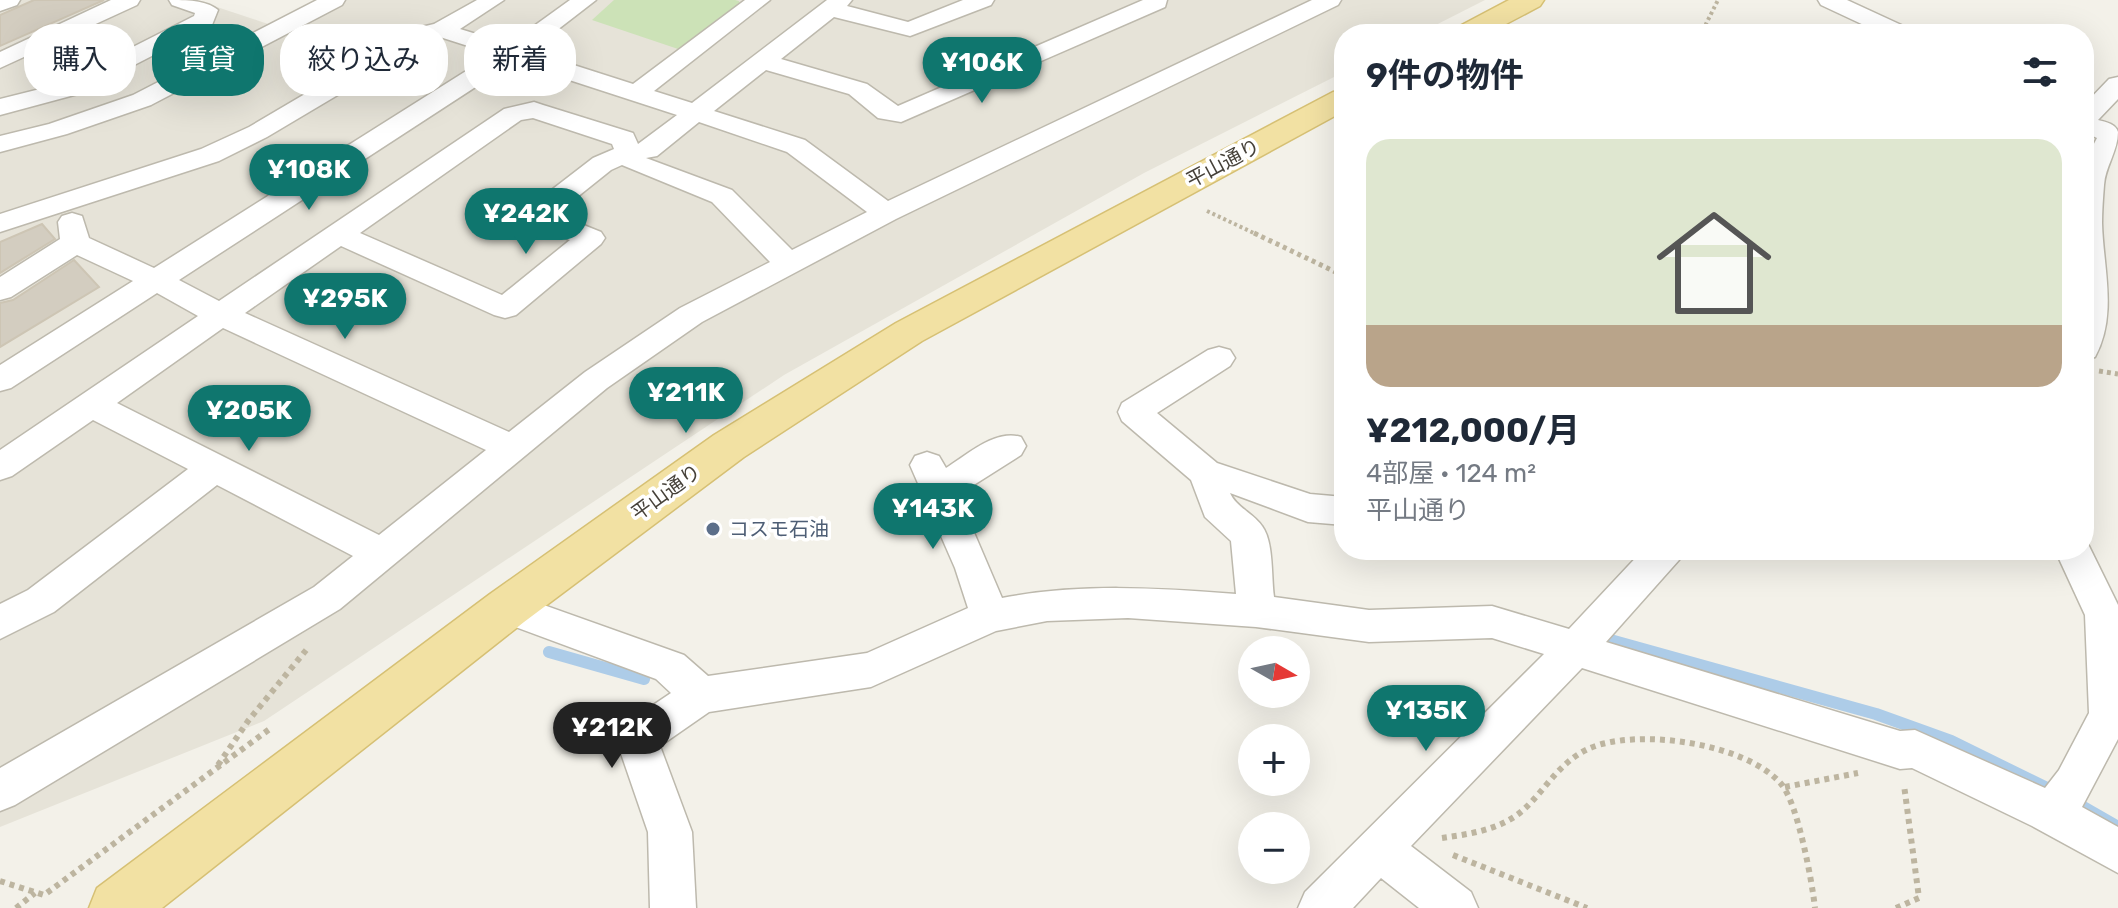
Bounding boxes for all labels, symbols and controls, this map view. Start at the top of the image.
chip: 購入 [24,24,136,96]
chip: 賃貸 [152,24,264,96]
chip: 絞り込み [280,24,448,96]
chip: 新着 [464,24,576,96]
pin: ¥106K [926,37,1038,105]
text: ¥106K [941,47,1023,78]
icon: filters [2018,50,2062,94]
text: 9件の物件 [1366,55,1524,96]
street label: 平山通り [1182,134,1264,192]
pin: ¥108K [253,144,365,212]
text: ¥108K [267,154,351,185]
pin: ¥242K [470,188,582,256]
icon: home [1642,191,1786,335]
text: ¥242K [483,198,569,229]
pin: ¥295K [289,273,401,341]
text: ¥295K [302,283,388,314]
pin: ¥211K [630,367,742,435]
text: ¥211K [647,377,725,408]
pin: ¥205K [193,385,305,453]
text: ¥205K [206,395,292,426]
text: ¥212,000/月 [1366,410,1580,451]
text: 4部屋 · 124 m² [1366,458,1536,489]
street label: 平山通り [627,459,705,525]
pin: ¥143K [877,483,989,551]
text: ¥143K [892,493,974,524]
text: 平山通り [1366,495,1470,526]
place label: コスモ石油 [729,517,829,541]
marker: コスモ石油 [704,520,722,538]
north arrow [1238,636,1310,708]
map controls [1238,636,1310,884]
pin: ¥135K [1370,685,1482,753]
text: ¥135K [1385,695,1467,726]
pin: ¥212K [556,702,668,770]
text: ¥212K [571,712,653,743]
button: + [1238,724,1310,796]
button: − [1238,812,1310,884]

